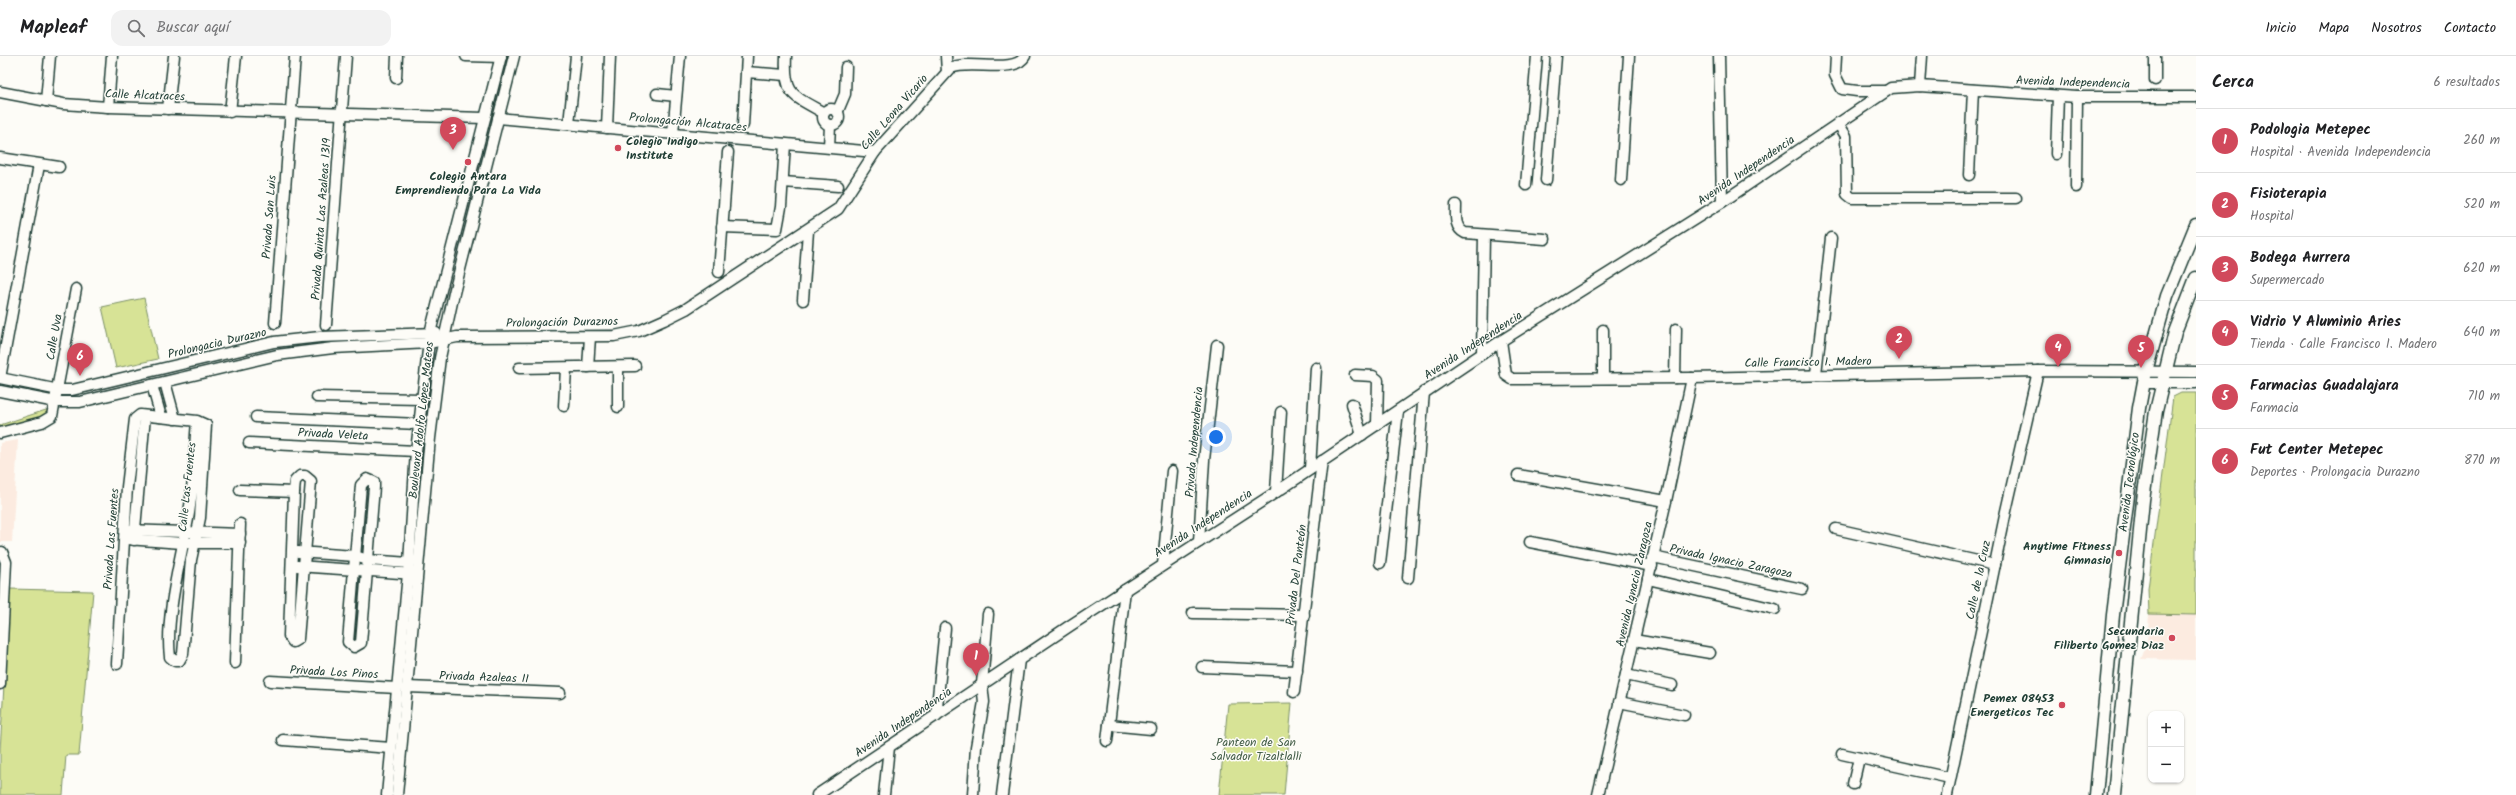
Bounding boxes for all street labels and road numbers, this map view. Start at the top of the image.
street label: Calle Leona Vicario [856,70,933,155]
street label: Avenida Independencia [2016,71,2131,94]
street label: Calle Alcatraces [105,85,185,106]
street label: Prolongación Alcatraces [628,108,748,137]
street label: Avenida Independencia [1694,130,1799,210]
street label: Privada Quinta Las Azaleas 1319 [306,137,337,301]
street label: Privada San Luis [257,174,282,260]
street label: Avenida Independencia [1420,306,1527,384]
street label: Calle Uva [41,312,68,362]
street label: Prolongación Duraznos [506,312,618,333]
street label: Prolongacia Durazno [166,323,268,364]
street label: Boulevard Adolfo López Mateos [404,340,439,500]
street label: Calle Francisco I. Madero [1744,352,1872,373]
street label: Privada Independencia [1180,386,1209,498]
street label: Privada Veleta [297,423,369,446]
street label: Avenida Tecnológico [2114,431,2145,533]
street label: Calle Las Fuentes [173,441,202,533]
street label: Avenida Independencia [1150,484,1257,562]
street label: Privada Las Fuentes [98,488,125,590]
street label: Avenida Ignacio Zaragoza [1611,519,1658,649]
street label: Privada Del Panteón [1281,523,1312,627]
street label: Privada Ignacio Zaragoza [1668,539,1794,584]
street label: Calle de la Cruz [1961,539,1996,622]
street label: Privada Los Pinos [289,661,379,684]
street label: Privada Azaleas II [439,666,530,689]
street label: Avenida Independencia [851,682,956,762]

